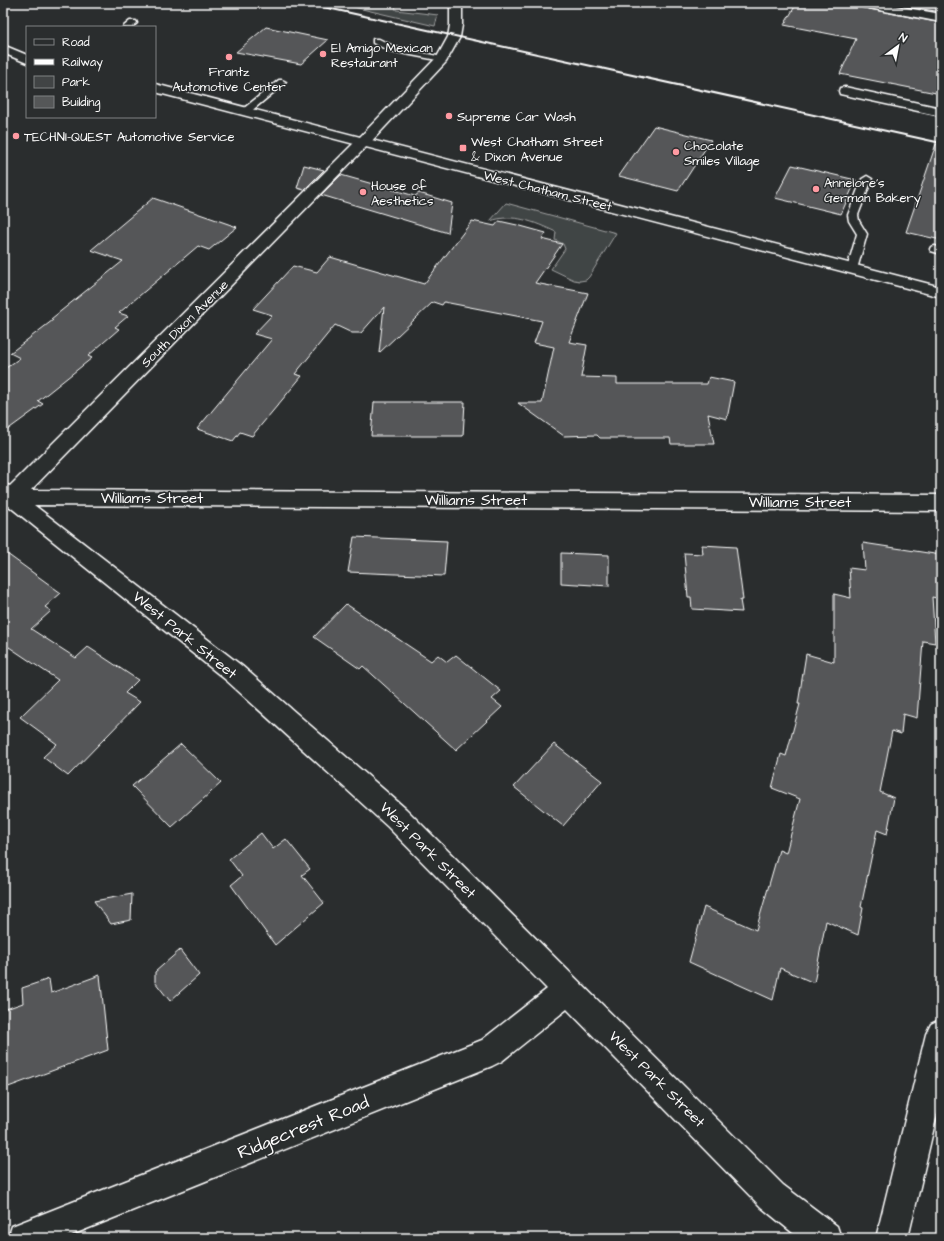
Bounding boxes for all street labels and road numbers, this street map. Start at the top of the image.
street label: West Chatham Street [481,166,615,216]
street label: South Dixon Avenue [137,276,232,371]
street label: Williams Street [101,488,203,509]
street label: Williams Street [425,490,527,511]
street label: Williams Street [749,492,851,513]
street label: West Park Street [128,587,241,684]
street label: West Park Street [375,797,481,903]
street label: West Park Street [604,1026,710,1132]
street label: Ridgecrest Road [234,1090,373,1166]

